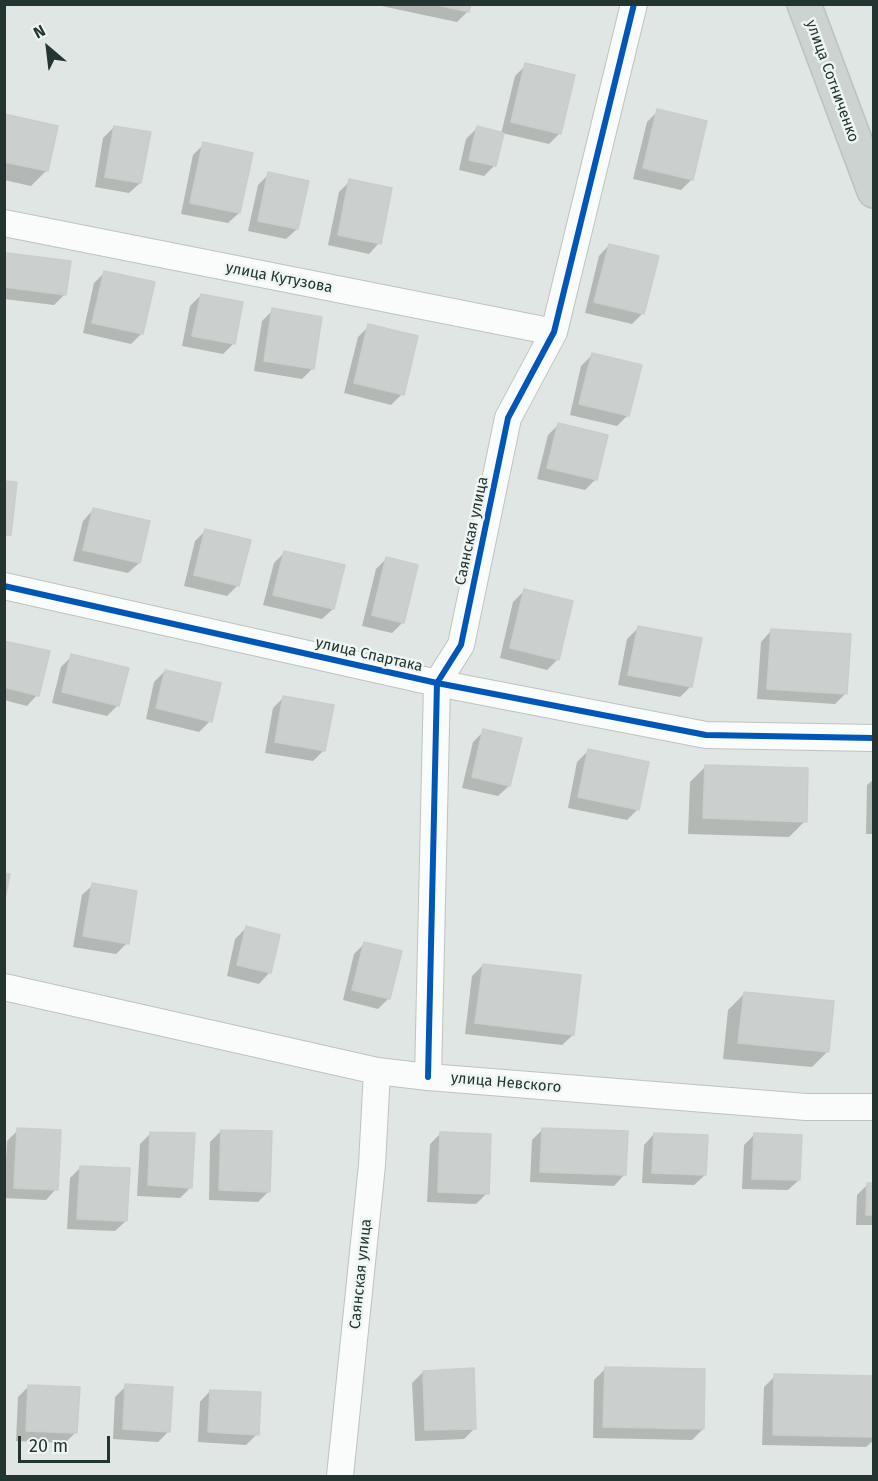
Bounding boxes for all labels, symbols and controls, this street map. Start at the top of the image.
street label: улица Сотниченко [802,17,862,145]
north arrow [18,18,78,78]
text: N [30,21,48,43]
street label: улица Кутузова [224,259,334,297]
street label: Саянская улица [452,475,492,587]
street label: улица Спартака [314,634,424,676]
street label: улица Невского [450,1069,562,1097]
street label: Саянская улица [346,1218,376,1330]
scale bar [21,1424,112,1462]
text: 20 m [29,1435,68,1457]

